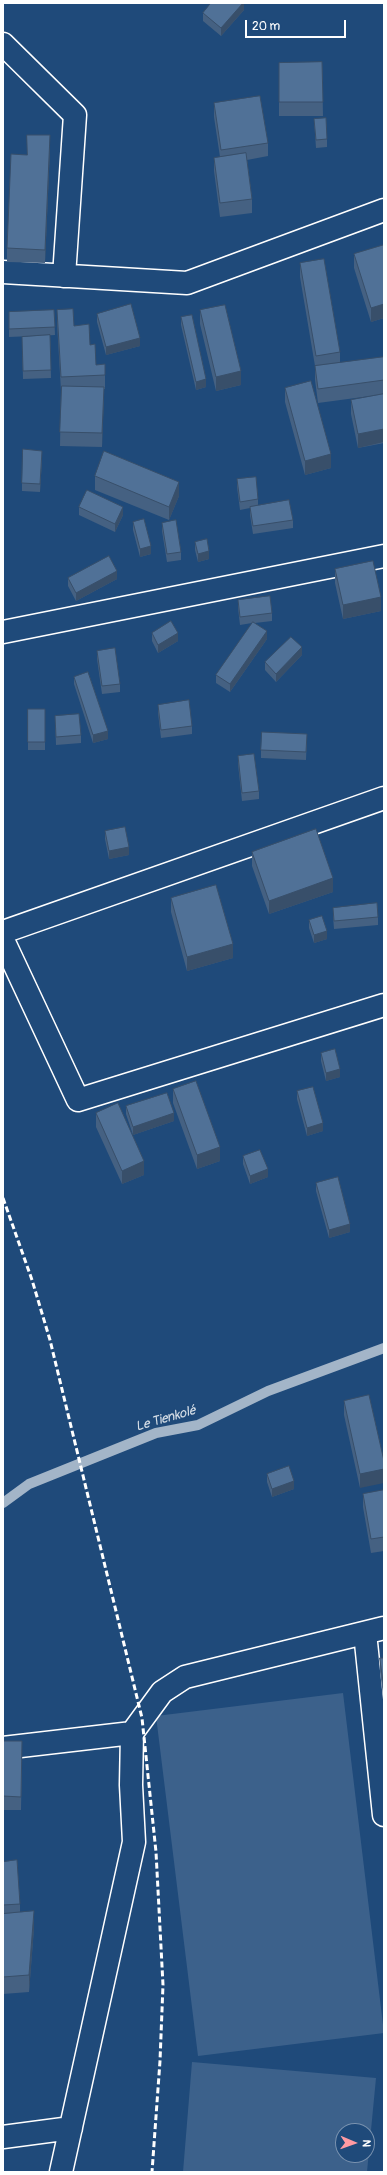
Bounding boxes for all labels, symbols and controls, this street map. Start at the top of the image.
scale bar [247,12,348,38]
text: 20 m [252,19,280,34]
water label: Le Tienkolé [134,1403,198,1435]
north arrow [335,2123,375,2163]
text: N [360,2139,373,2147]

